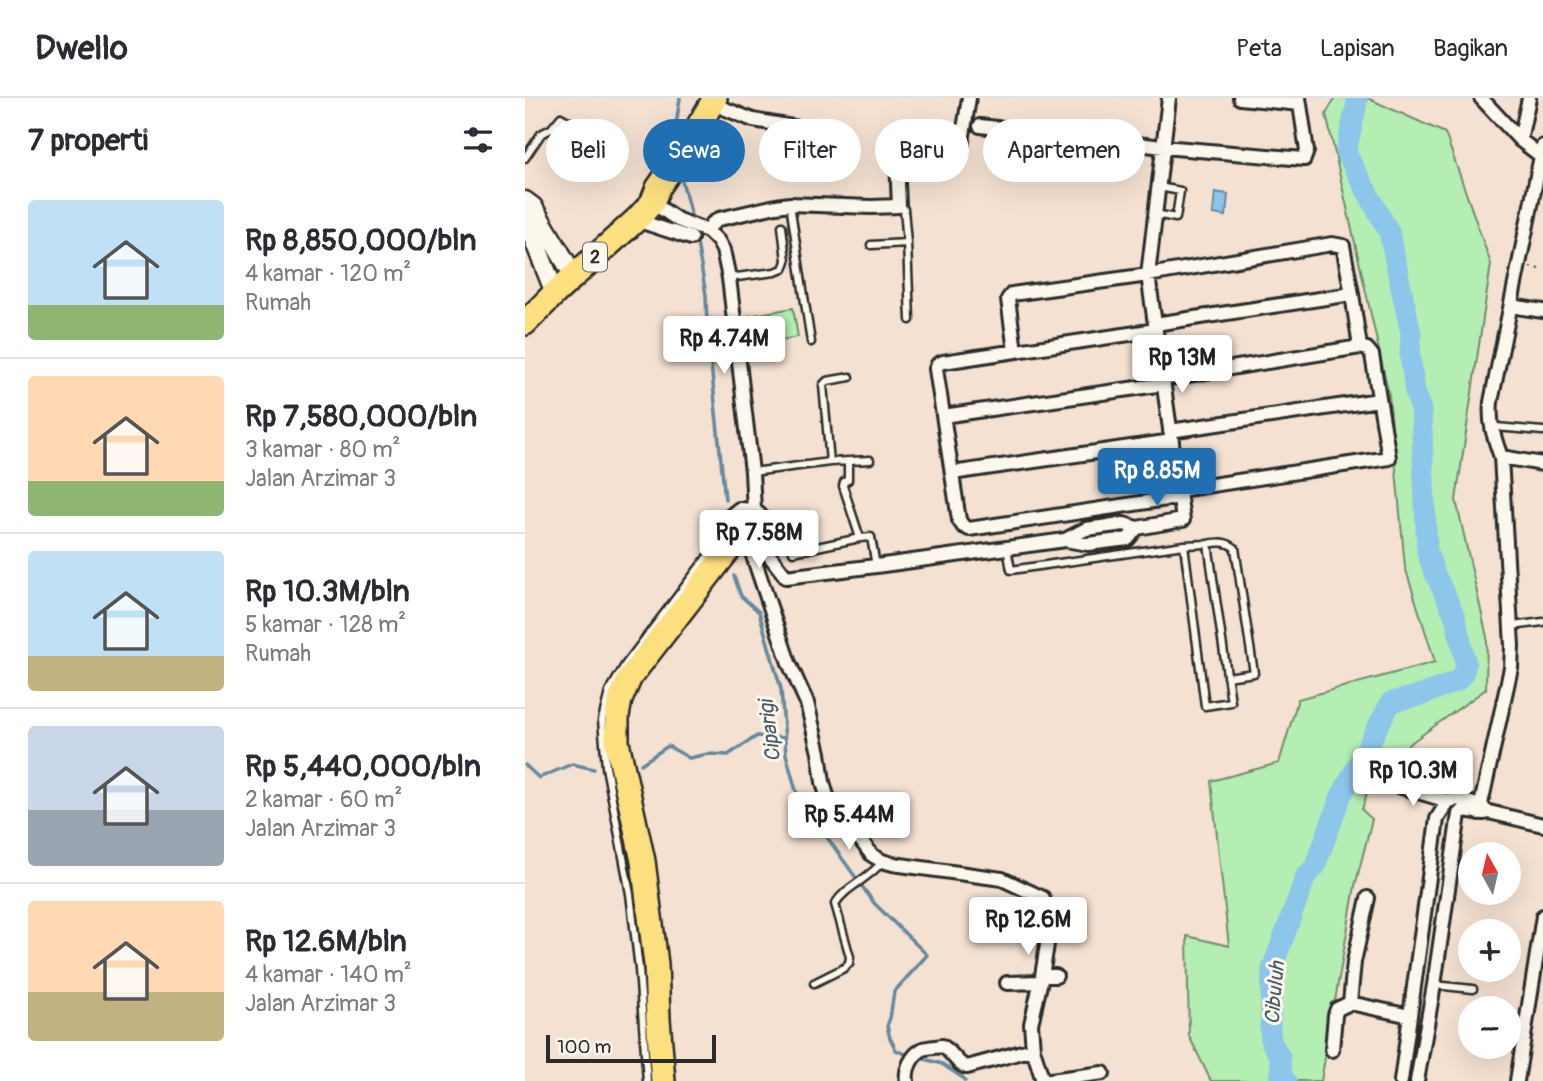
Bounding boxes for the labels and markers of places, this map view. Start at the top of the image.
pin: Rp 4.74M [652,316,796,376]
pin: Rp 13M [1125,336,1239,395]
pin: Rp 8.85M [1085,448,1229,508]
pin: Rp 7.58M [687,510,831,570]
pin: Rp 10.3M [1341,748,1485,808]
pin: Rp 5.44M [777,792,921,852]
pin: Rp 12.6M [956,898,1100,957]

